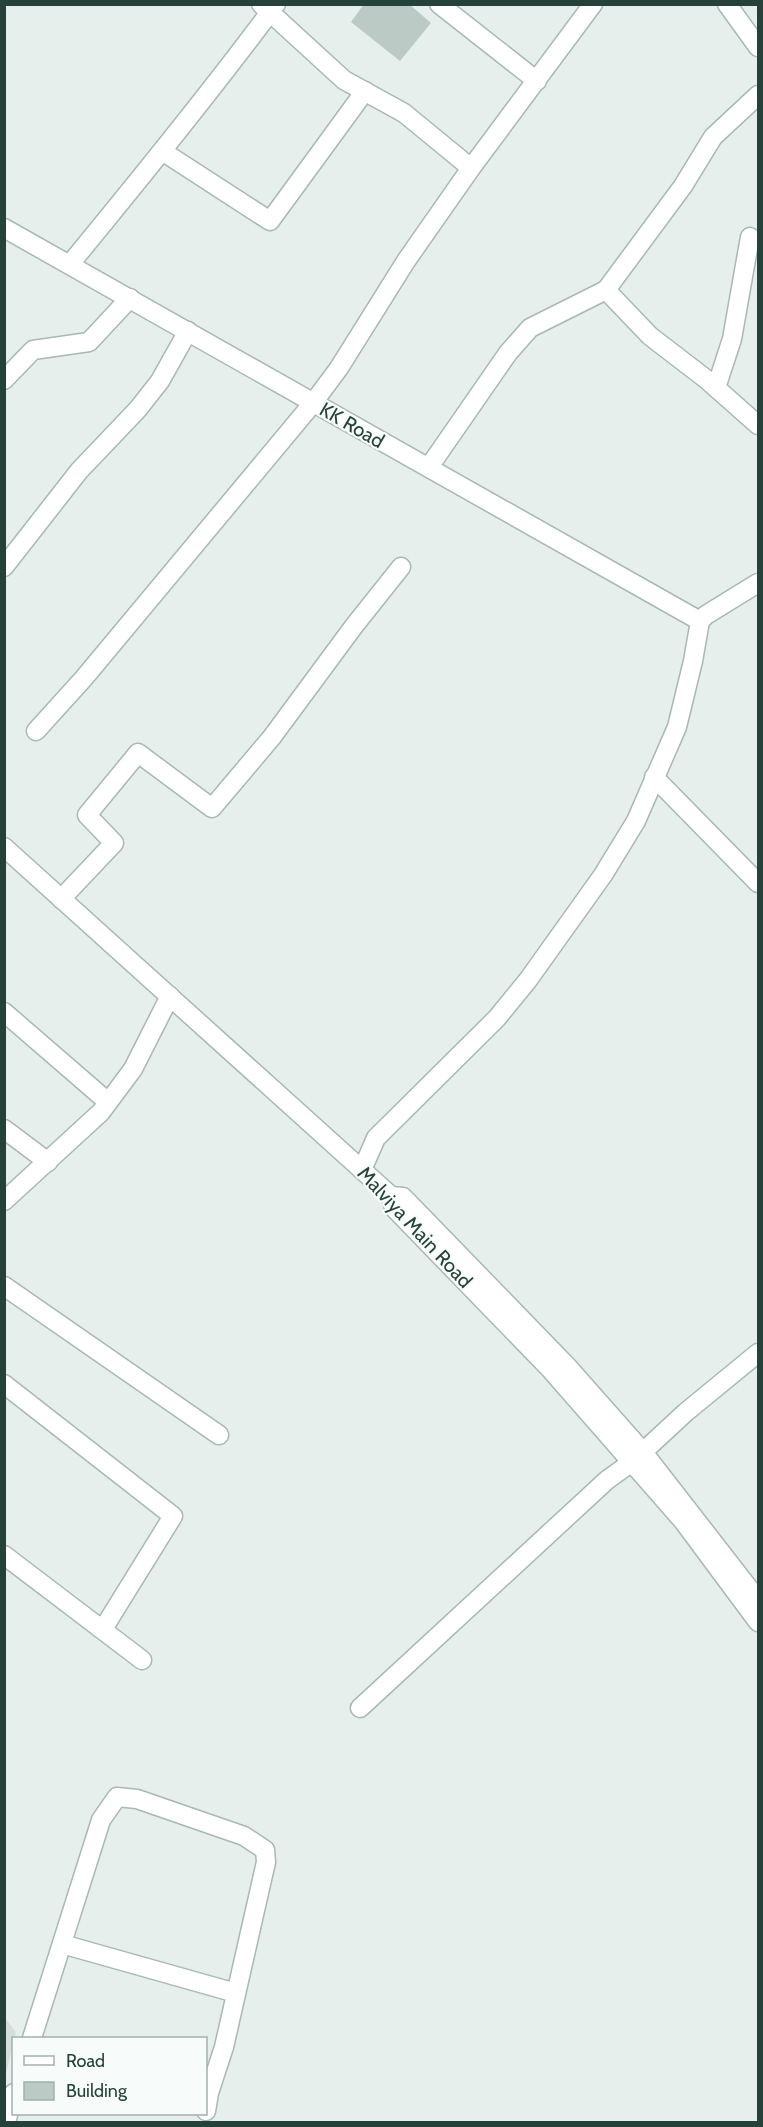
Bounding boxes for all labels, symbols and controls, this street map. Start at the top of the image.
street label: KK Road [315,397,389,453]
street label: Malviya Main Road [353,1161,477,1293]
legend [12,2037,207,2115]
text: Road [66,2050,105,2072]
text: Building [66,2080,128,2102]

